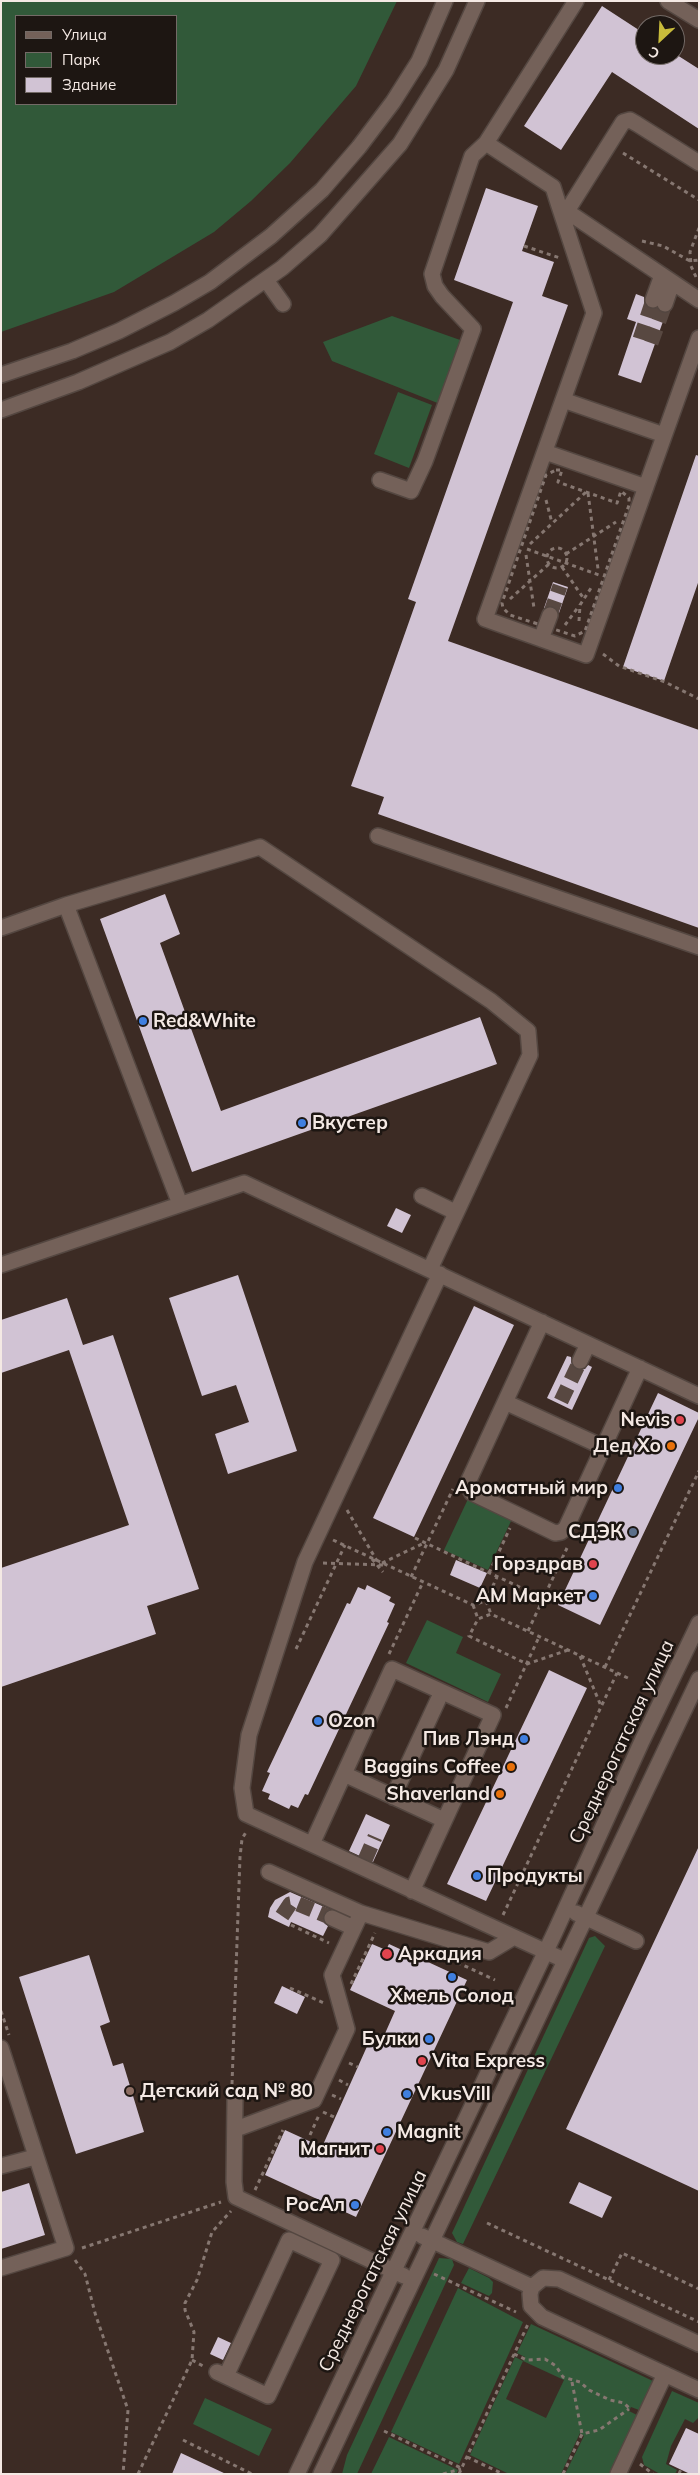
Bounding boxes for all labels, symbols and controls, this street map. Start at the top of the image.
legend [15,15,178,105]
north arrow [635,15,685,65]
text: Улица [62,25,107,44]
text: С [646,43,662,63]
text: Парк [62,50,100,69]
text: Здание [62,75,116,94]
place label: Red&White [153,1010,256,1032]
marker: Red&White [137,1015,149,1027]
place label: Вкустер [312,1112,388,1134]
marker: Вкустер [296,1117,308,1129]
place label: Nevis [621,1409,670,1431]
marker: Nevis [674,1414,686,1426]
place label: Дед Хо [593,1435,661,1457]
marker: Дед Хо [665,1440,677,1452]
place label: Ароматный мир [455,1477,608,1499]
marker: Ароматный мир [612,1482,624,1494]
place label: СДЭК [568,1521,623,1543]
marker: СДЭК [627,1526,639,1538]
place label: Горздрав [493,1553,583,1575]
marker: Горздрав [587,1558,599,1570]
place label: АМ Маркет [476,1585,583,1607]
marker: АМ Маркет [587,1590,599,1602]
street label: Среднерогатская улица [565,1637,679,1847]
place label: Ozon [328,1710,375,1732]
marker: Ozon [312,1715,324,1727]
place label: Пив Лэнд [423,1728,514,1750]
marker: Пив Лэнд [518,1733,530,1745]
place label: Baggins Coffee [364,1756,501,1778]
marker: Baggins Coffee [505,1761,517,1773]
place label: Shaverland [387,1783,490,1805]
marker: Shaverland [494,1788,506,1800]
place label: Продукты [487,1865,583,1887]
marker: Продукты [471,1870,483,1882]
place label: Аркадия [398,1943,482,1965]
marker: Аркадия [380,1947,394,1961]
marker: Хмель Солод [446,1971,458,1983]
place label: Хмель Солод [390,1985,514,2007]
place label: Булки [362,2028,419,2050]
marker: Булки [423,2033,435,2045]
place label: Vita Express [432,2050,545,2072]
marker: Vita Express [416,2055,428,2067]
place label: Детский сад № 80 [140,2080,313,2102]
place label: VkusVill [417,2083,491,2105]
marker: Детский сад № 80 [124,2085,136,2097]
marker: VkusVill [401,2088,413,2100]
place label: Magnit [397,2121,461,2143]
marker: Magnit [381,2126,393,2138]
place label: Магнит [300,2138,370,2160]
marker: Магнит [374,2143,386,2155]
street label: Среднерогатская улица [314,2166,432,2376]
place label: РосАл [286,2194,345,2216]
marker: РосАл [349,2199,361,2211]

